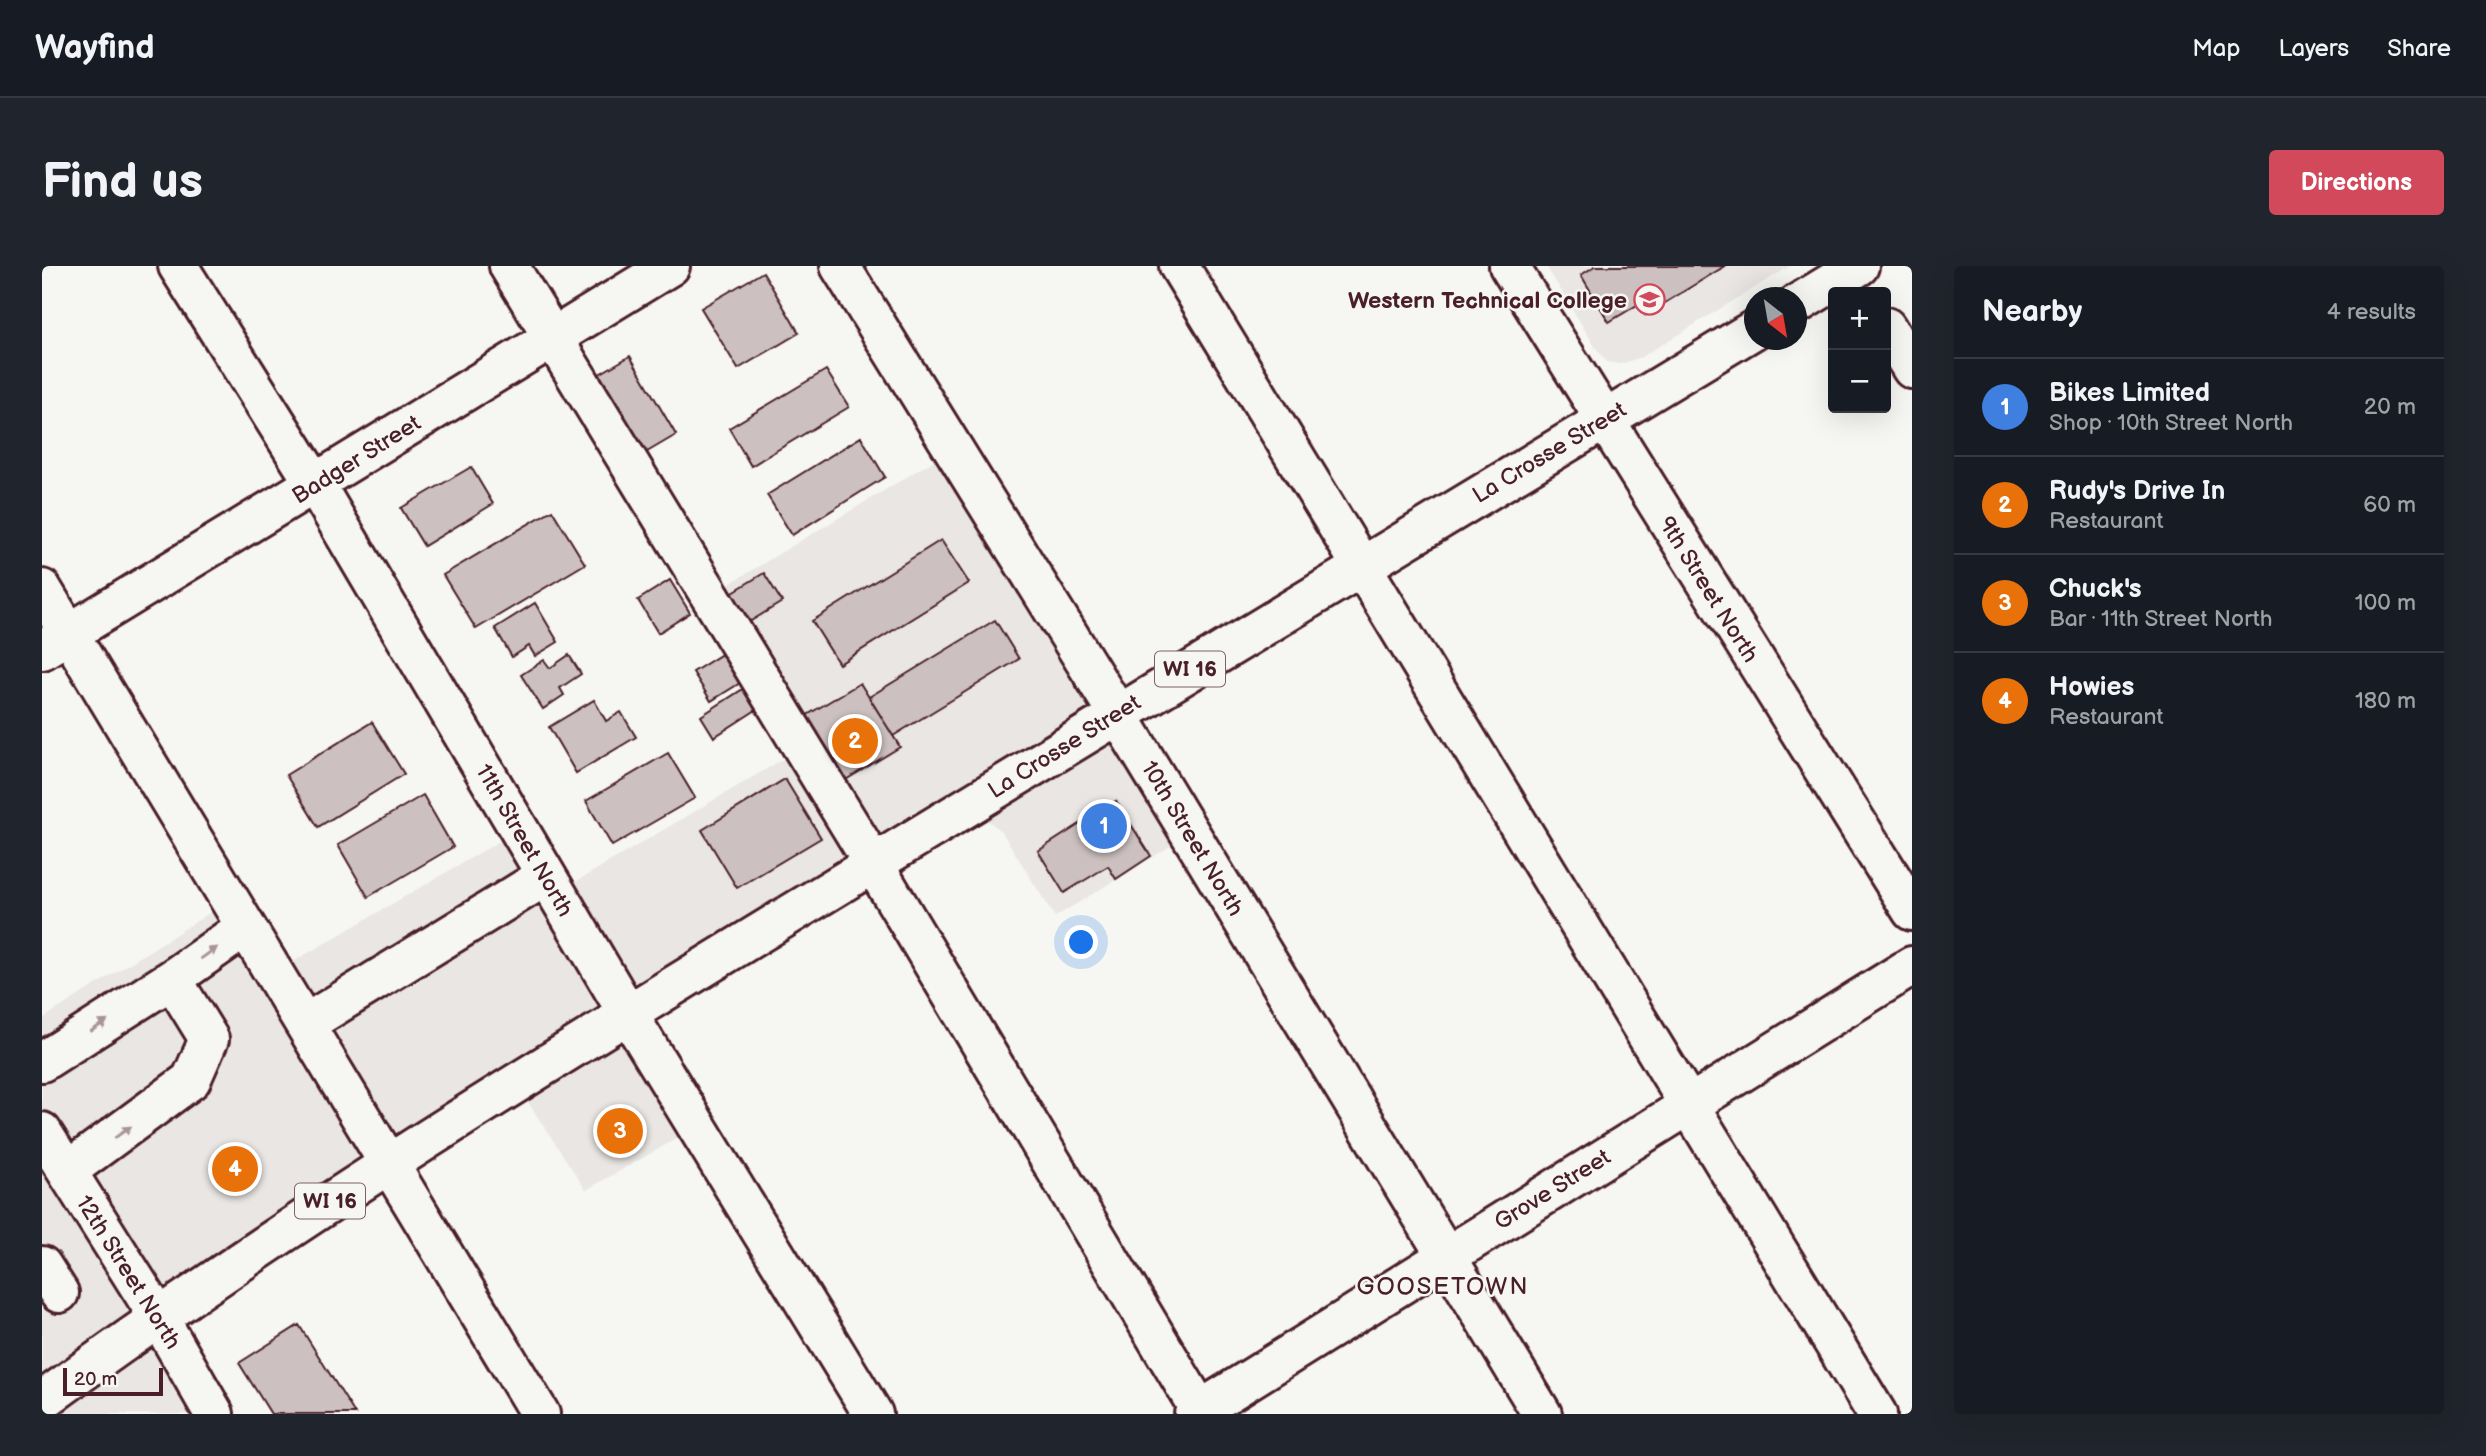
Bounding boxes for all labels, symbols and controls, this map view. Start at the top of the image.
text: Wayfind [35,28,154,68]
text: Map [2192,34,2240,63]
text: Layers [2278,34,2349,63]
text: Share [2387,34,2451,63]
button: Directions [2269,150,2444,215]
text: Find us [42,153,203,212]
school or university icon: Western Technical College [1633,283,1667,317]
place label: Western Technical College [1348,287,1627,315]
north arrow [1744,287,1807,350]
map controls [1828,287,1891,413]
button: + [1828,287,1891,350]
text: Nearby [1982,294,2082,330]
text: 4 results [2327,298,2416,326]
button: − [1828,350,1891,413]
text: Bikes Limited [2049,378,2210,409]
text: 1 [2000,393,2010,421]
text: 20 m [2364,393,2416,421]
street label: La Crosse Street [1468,396,1631,510]
street label: Badger Street [287,409,426,510]
text: Shop · 10th Street North [2049,409,2293,437]
text: Rudy's Drive In [2049,476,2225,507]
text: 2 [1998,491,2012,519]
text: 60 m [2363,491,2416,519]
text: Restaurant [2049,507,2163,535]
street label: 9th Street North [1652,511,1764,668]
text: Chuck's [2049,574,2142,605]
text: 3 [1998,589,2012,617]
text: 100 m [2355,589,2416,617]
text: Bar · 11th Street North [2049,605,2272,633]
road number: WI 16 [1155,652,1225,686]
text: Howies [2049,672,2134,703]
text: 4 [1998,687,2012,715]
text: 180 m [2355,687,2416,715]
street label: La Crosse Street [983,689,1146,805]
text: Restaurant [2049,703,2163,731]
pin: 2 [832,715,878,767]
street label: 10th Street North [1135,756,1249,921]
street label: 11th Street North [469,759,579,922]
pin: 1 [1081,800,1127,852]
your location [1064,925,1098,959]
one-way arrow [200,946,218,960]
one-way arrow [90,1019,109,1032]
pin: 3 [597,1105,643,1157]
one-way arrow [114,1125,132,1139]
pin: 4 [212,1143,258,1195]
street label: Grove Street [1489,1143,1616,1237]
road number: WI 16 [295,1184,365,1219]
street label: 12th Street North [70,1190,187,1355]
district label: GOOSETOWN [1357,1272,1530,1301]
scale bar [63,1365,163,1397]
text: 20 m [74,1368,117,1391]

